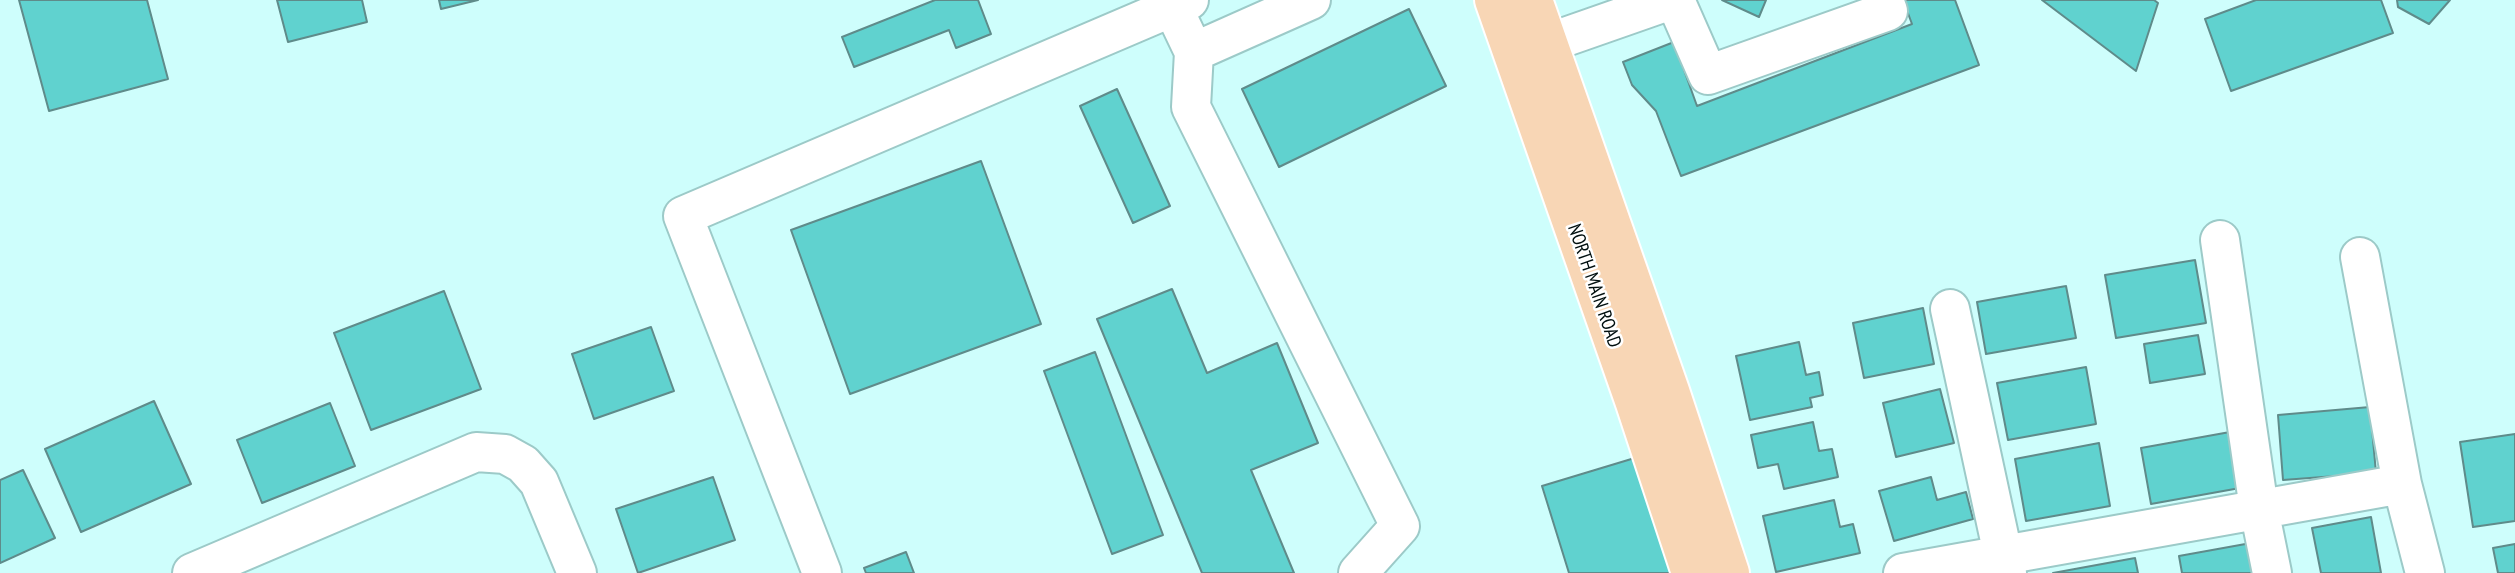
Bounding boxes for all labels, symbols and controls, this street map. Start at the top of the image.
street label: NORTH MAIN ROAD [1562,221,1626,351]

